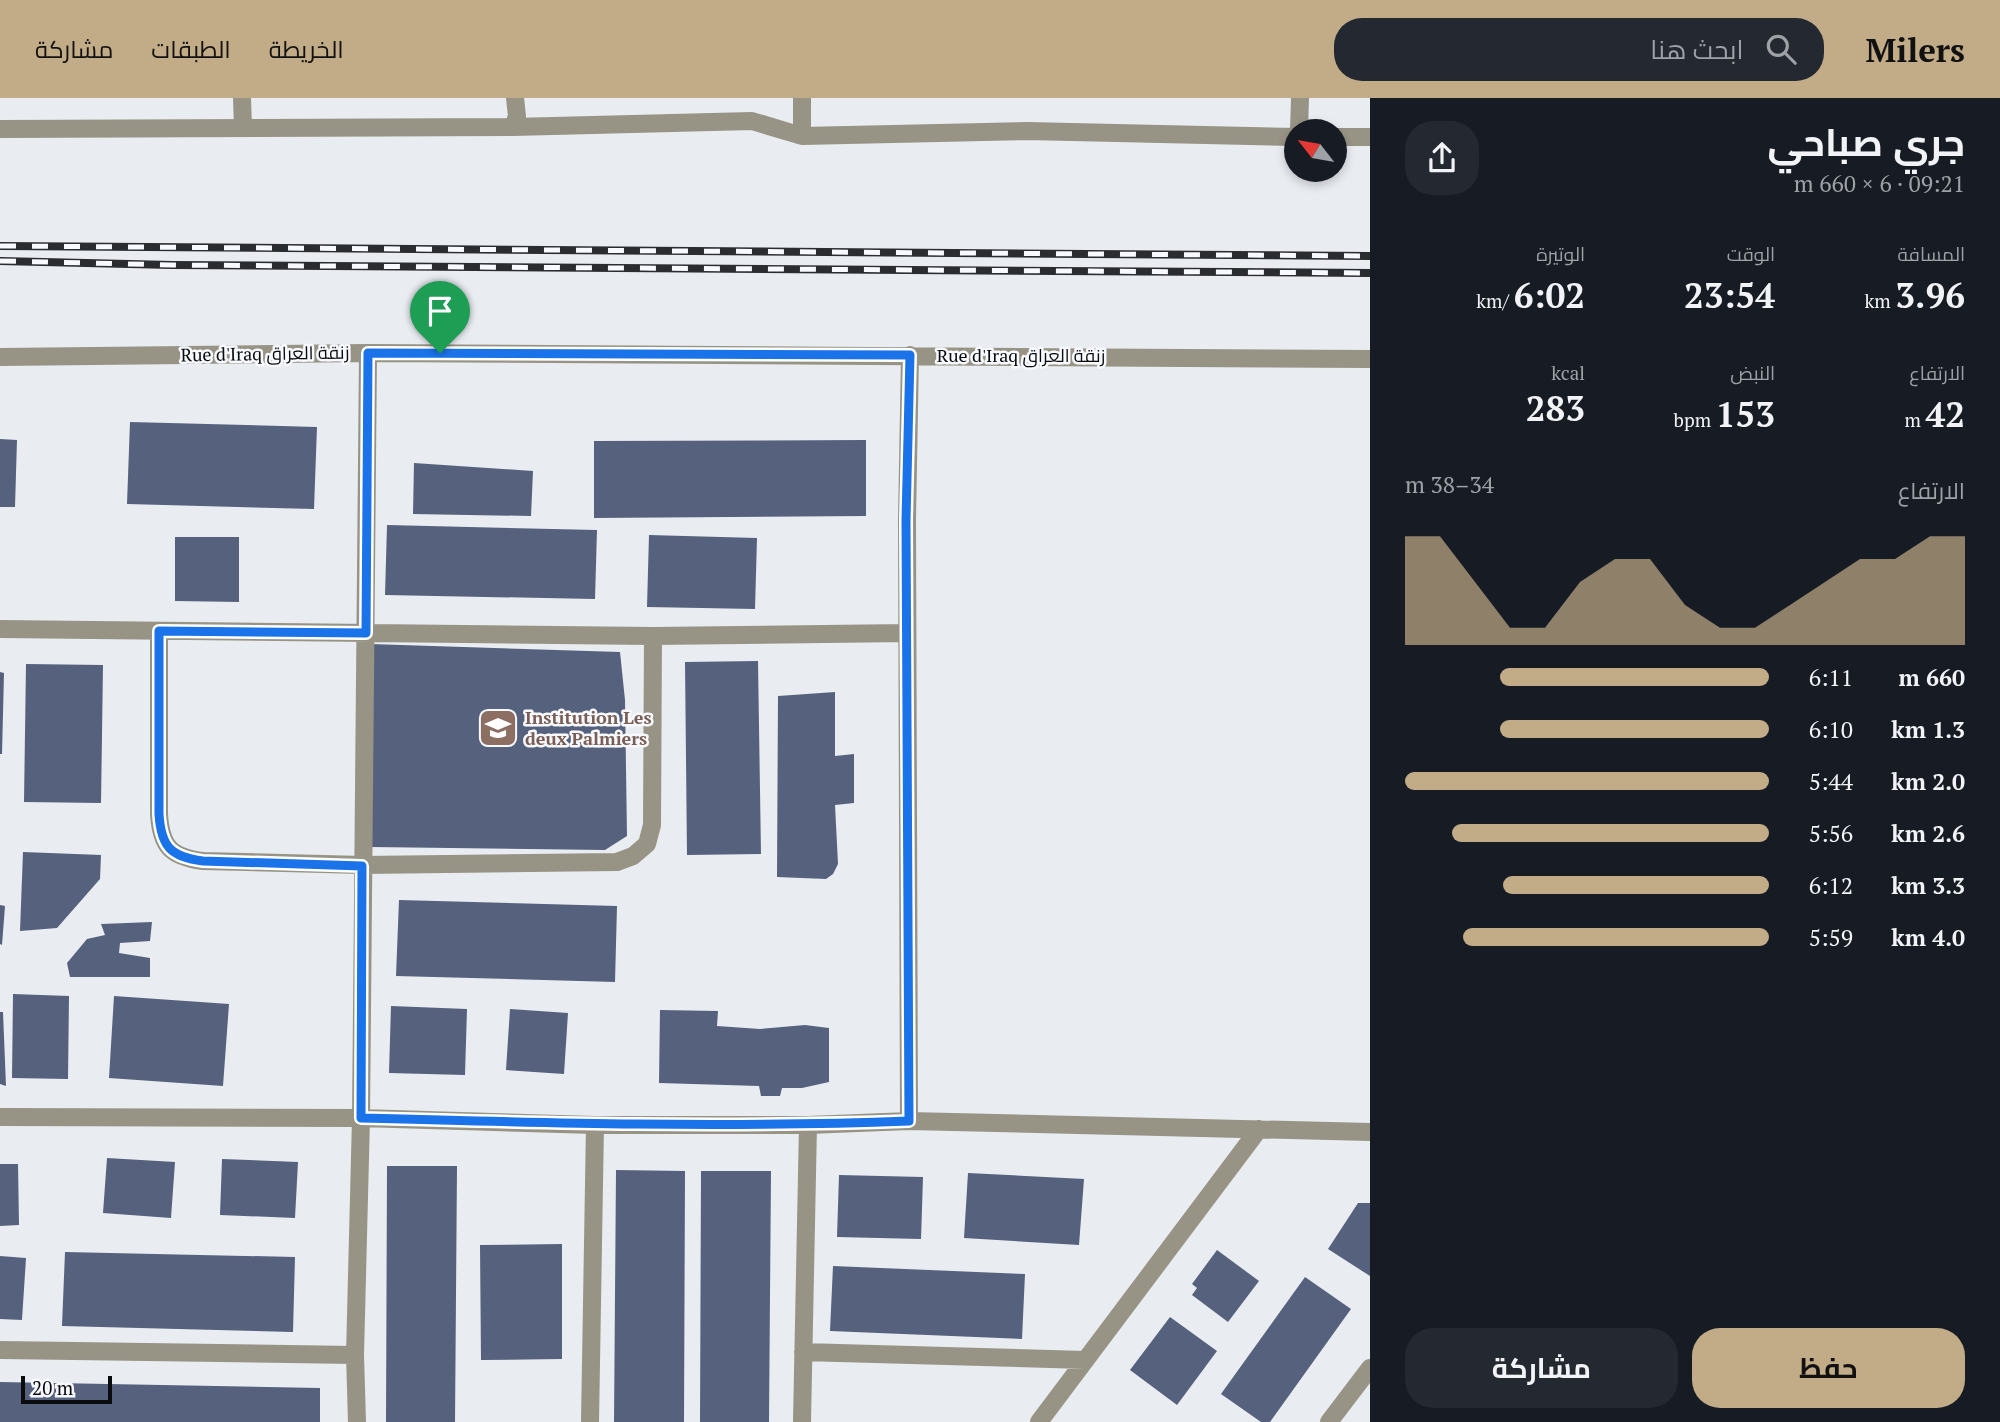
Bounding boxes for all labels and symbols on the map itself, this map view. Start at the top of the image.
north arrow [1284,119,1348,182]
pin [410,281,470,353]
street label: Rue d'Iraq زنقة العراق [180,340,350,367]
street label: Rue d'Iraq زنقة العراق [937,343,1105,368]
place label: Institution Les deux Palmiers [525,705,652,750]
school or university icon: Institution Les deux Palmiers [477,707,519,749]
scale bar [21,1373,112,1405]

